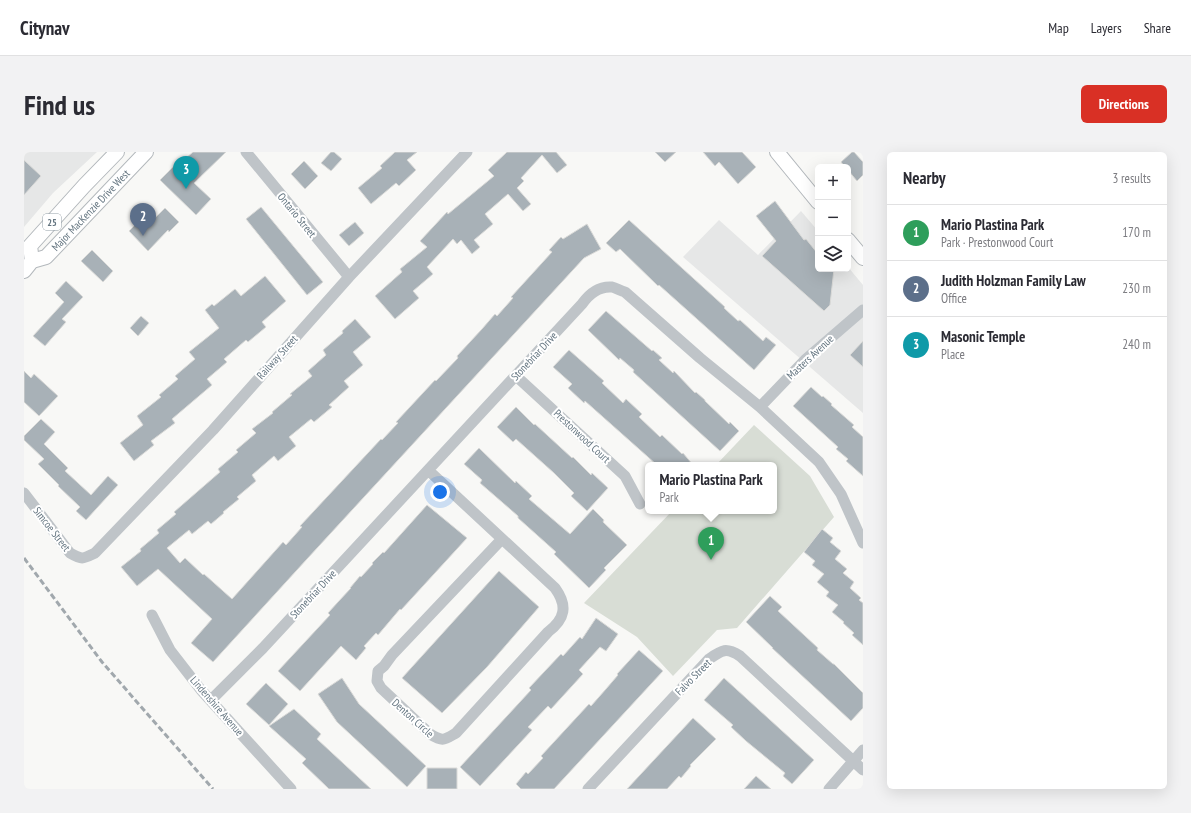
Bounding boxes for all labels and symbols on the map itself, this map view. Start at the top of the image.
pin: 3 [173,156,199,189]
street label: Major MacKenzie Drive West [48,166,133,254]
street label: Ontario Street [275,190,319,240]
pin: 2 [130,203,156,236]
road number: 25 [43,214,61,230]
street label: Stonebriar Drive [508,328,560,383]
street label: Masters Avenue [784,331,837,382]
street label: Railway Street [254,332,300,382]
street label: Prestonwood Court [551,406,613,466]
your location [430,482,450,502]
street label: Simcoe Street [30,504,74,554]
pin: 1 [698,527,724,560]
street label: Stonebriar Drive [287,566,339,621]
street label: Falvo Street [672,656,714,698]
street label: Lindenshire Avenue [187,673,247,739]
street label: Denton Circle [389,696,437,741]

